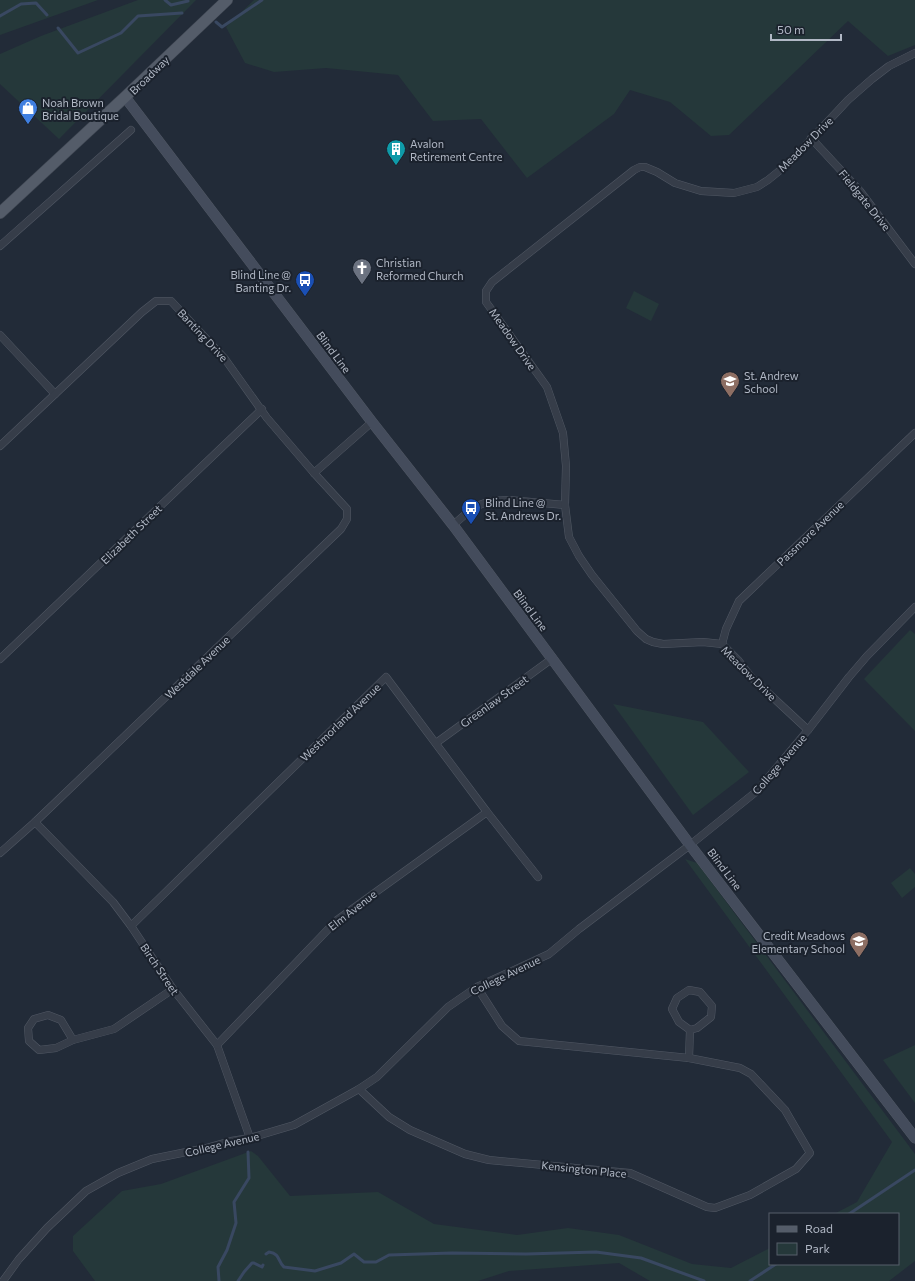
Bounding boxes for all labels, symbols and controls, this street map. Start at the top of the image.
scale bar [771,16,841,42]
text: 50 m [777,22,805,36]
street label: Broadway [127,53,172,97]
place label: Noah Brown Bridal Boutique [42,96,119,122]
shop icon: Noah Brown Bridal Boutique [17,97,39,125]
street label: Meadow Drive [775,114,835,174]
place label: Avalon Retirement Centre [410,137,503,163]
building icon: Avalon Retirement Centre [385,138,407,166]
street label: Fieldgate Drive [836,167,894,233]
place label: Christian Reformed Church [376,256,464,282]
church icon: Christian Reformed Church [351,257,373,285]
place label: Blind Line @ Banting Dr. [230,268,291,294]
bus stop icon: Blind Line @ Banting Dr. [294,269,316,297]
street label: Banting Drive [175,306,231,364]
street label: Meadow Drive [487,306,539,372]
street label: Blind Line [314,329,354,376]
place label: St. Andrew School [744,369,799,395]
school or university icon: St. Andrew School [719,370,741,398]
place label: Blind Line @ St. Andrews Dr. [485,496,562,522]
bus stop icon: Blind Line @ St. Andrews Dr. [460,497,482,525]
street label: Passmore Avenue [774,498,846,568]
street label: Elizabeth Street [98,501,164,566]
street label: Blind Line [511,587,551,634]
street label: Westdale Avenue [162,633,232,701]
street label: Meadow Drive [719,643,779,703]
street label: Greenlaw Street [458,672,531,730]
street label: Westmorland Avenue [297,680,383,764]
street label: College Avenue [749,731,809,797]
street label: Blind Line [705,846,745,893]
street label: Elm Avenue [325,887,379,933]
place label: Credit Meadows Elementary School [752,929,845,955]
school or university icon: Credit Meadows Elementary School [848,930,870,958]
street label: Birch Street [138,941,182,998]
street label: College Avenue [468,952,542,997]
street label: College Avenue [184,1129,261,1159]
street label: Kensington Place [541,1158,627,1180]
legend [769,1213,899,1265]
text: Road [805,1221,833,1235]
text: Park [805,1241,831,1255]

